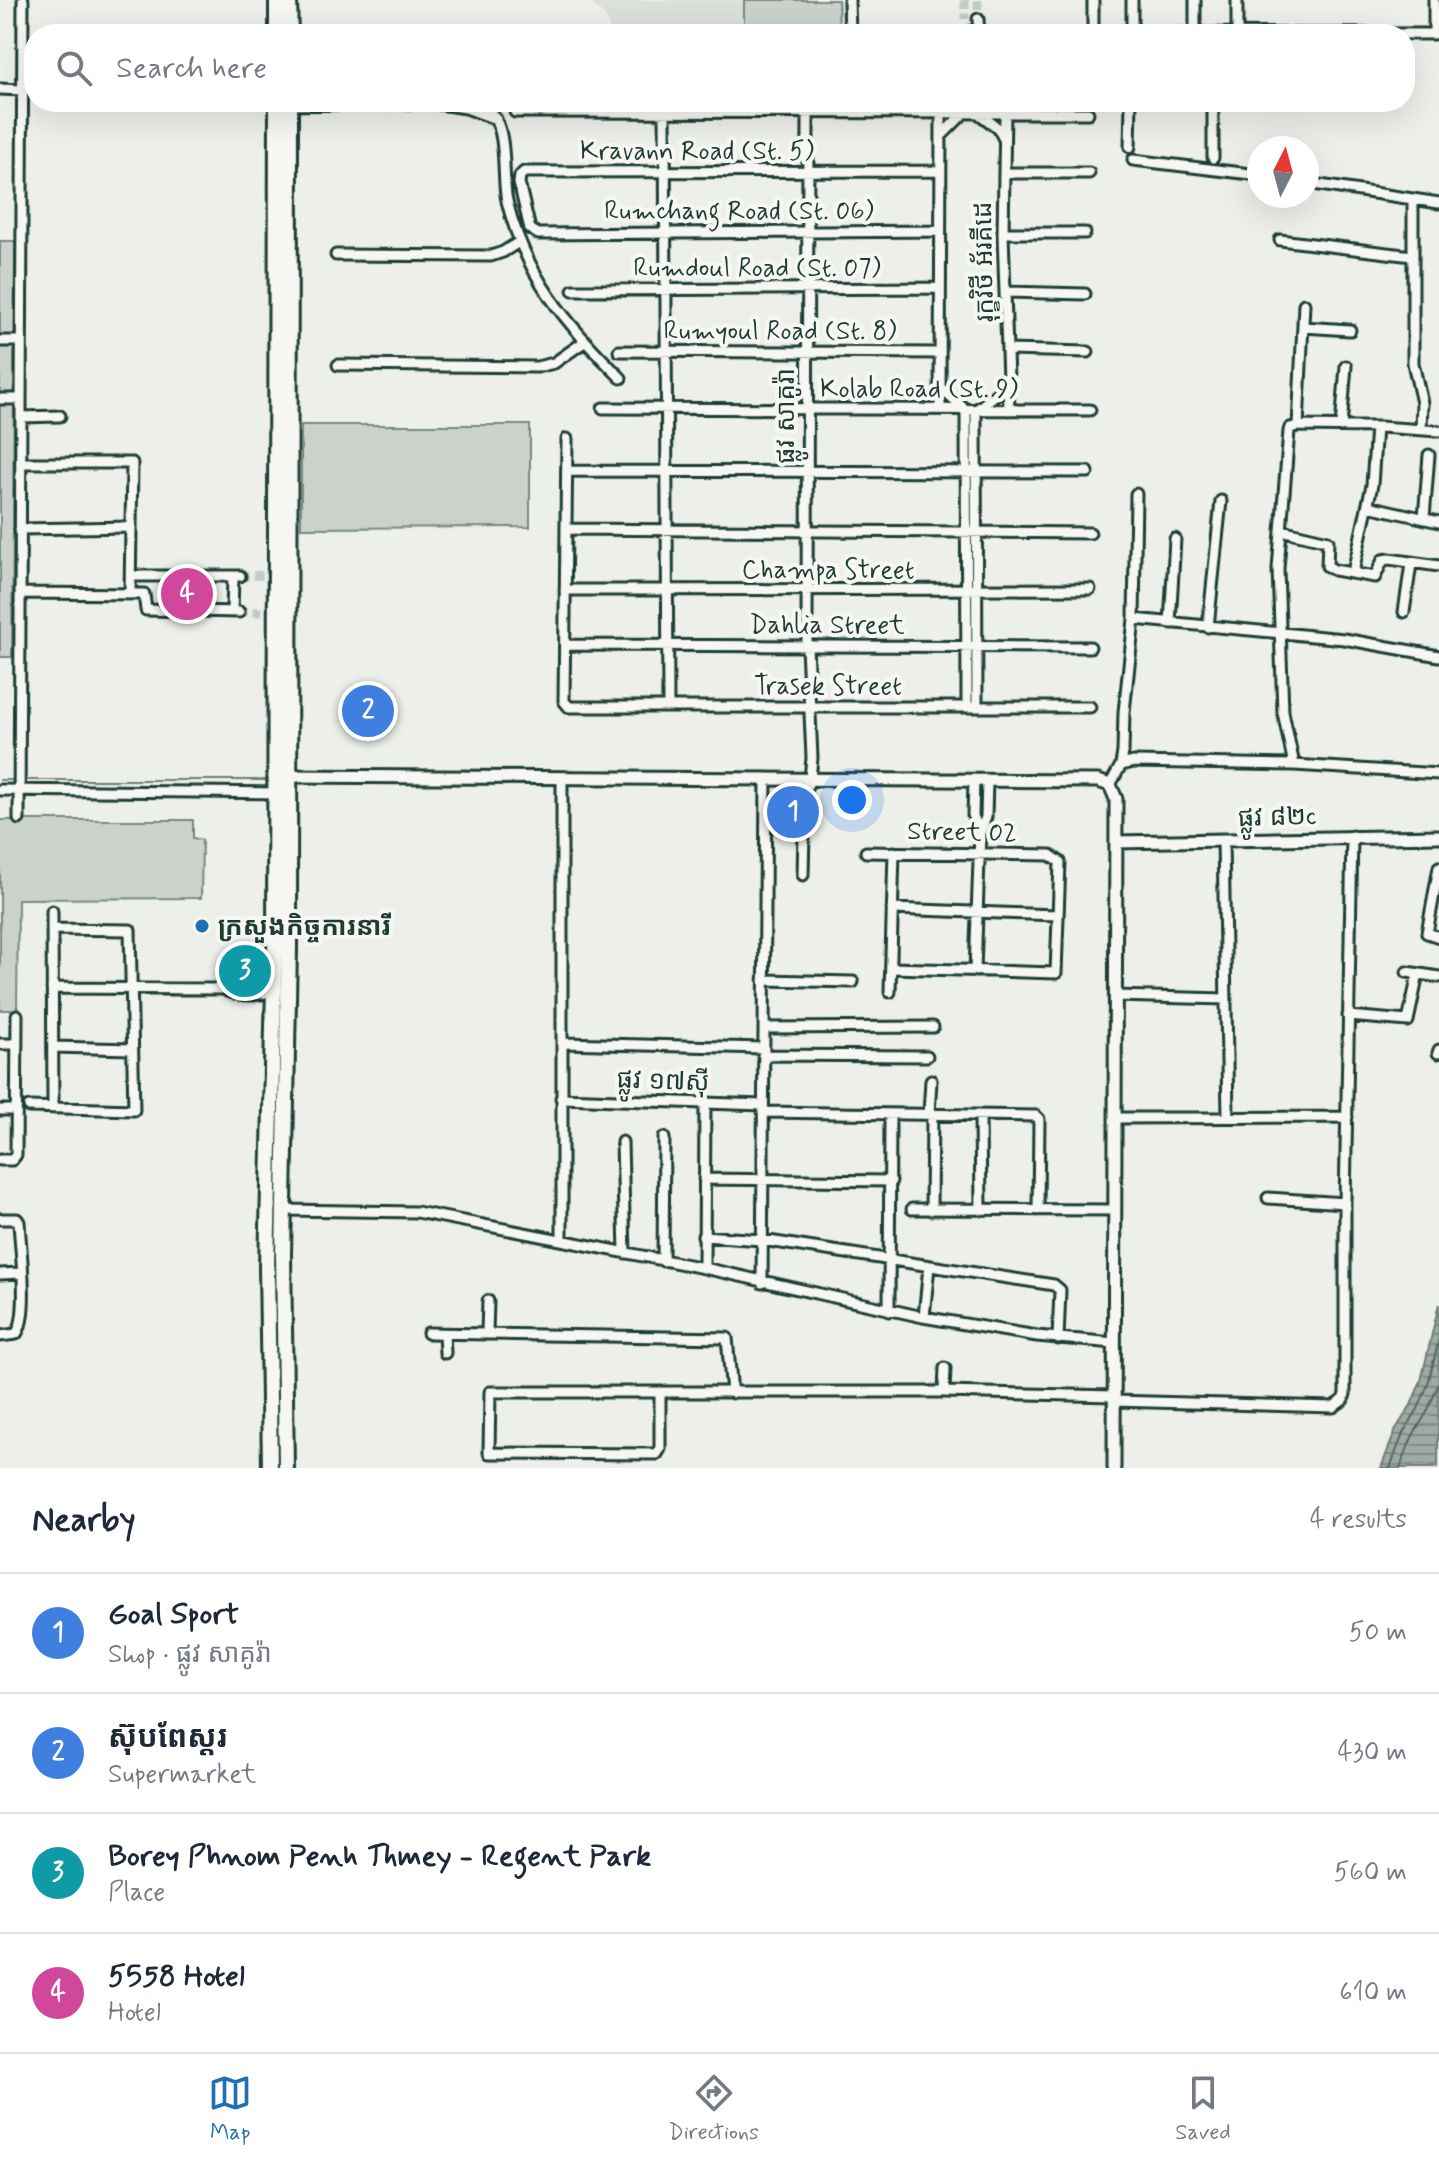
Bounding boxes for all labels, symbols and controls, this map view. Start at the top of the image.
search box [24,24,1415,112]
icon: search [52,46,96,90]
text: Search here [116,49,267,88]
street label: Kravann Road (St. 5) [580,135,814,169]
north arrow [1247,136,1319,208]
street label: Rumchang Road (St. 06) [604,195,874,232]
street label: រុក្ខវិថី អ័រគីដេ [966,201,1003,323]
street label: Rumdoul Road (St. 07) [633,252,881,286]
street label: Rumyoul Road (St. 8) [664,315,896,349]
street label: ផ្លូវ សាគូរ៉ា [770,368,809,464]
street label: Kolab Road (St. 9) [820,373,1018,407]
street label: Champa Street [742,554,914,588]
pin: 4 [161,564,213,624]
street label: Dahlia Street [750,609,904,643]
street label: Trasek Street [754,670,902,704]
pin: 2 [342,681,394,741]
your location [832,780,872,820]
pin: 1 [767,782,819,842]
street label: ផ្លូវ ៨២c [1237,800,1317,841]
street label: Street 02 [907,815,1017,851]
place label: ក្រសួងកិច្ចការនារី [218,911,391,945]
marker: ក្រសួងកិច្ចការនារី [193,917,211,935]
pin: 3 [219,941,271,1001]
street label: ផ្លូវ ១៧ស៊ី [616,1063,710,1105]
text: Nearby [32,1498,136,1543]
text: 4 results [1310,1503,1407,1537]
text: Goal Sport [108,1595,239,1634]
text: 1 [52,1616,64,1650]
text: 50 m [1349,1616,1407,1650]
text: Shop · ផ្លូវ សាគូរ៉ា [108,1638,272,1672]
text: ស៊ុបពែស្តរ [108,1719,227,1758]
text: 2 [52,1736,64,1770]
text: 430 m [1338,1736,1407,1770]
text: Supermarket [108,1758,256,1792]
text: Borey Phnom Penh Thmey - Regent Park [108,1837,651,1876]
text: 3 [52,1856,64,1890]
text: 560 m [1334,1856,1407,1890]
text: Place [108,1876,165,1910]
text: 5558 Hotel [108,1957,245,1996]
text: 4 [50,1976,66,2010]
text: 610 m [1339,1976,1407,2010]
text: Hotel [108,1996,161,2030]
tab: Map [208,2071,252,2147]
tab: Directions [668,2071,759,2147]
tab: Saved [1175,2071,1231,2147]

